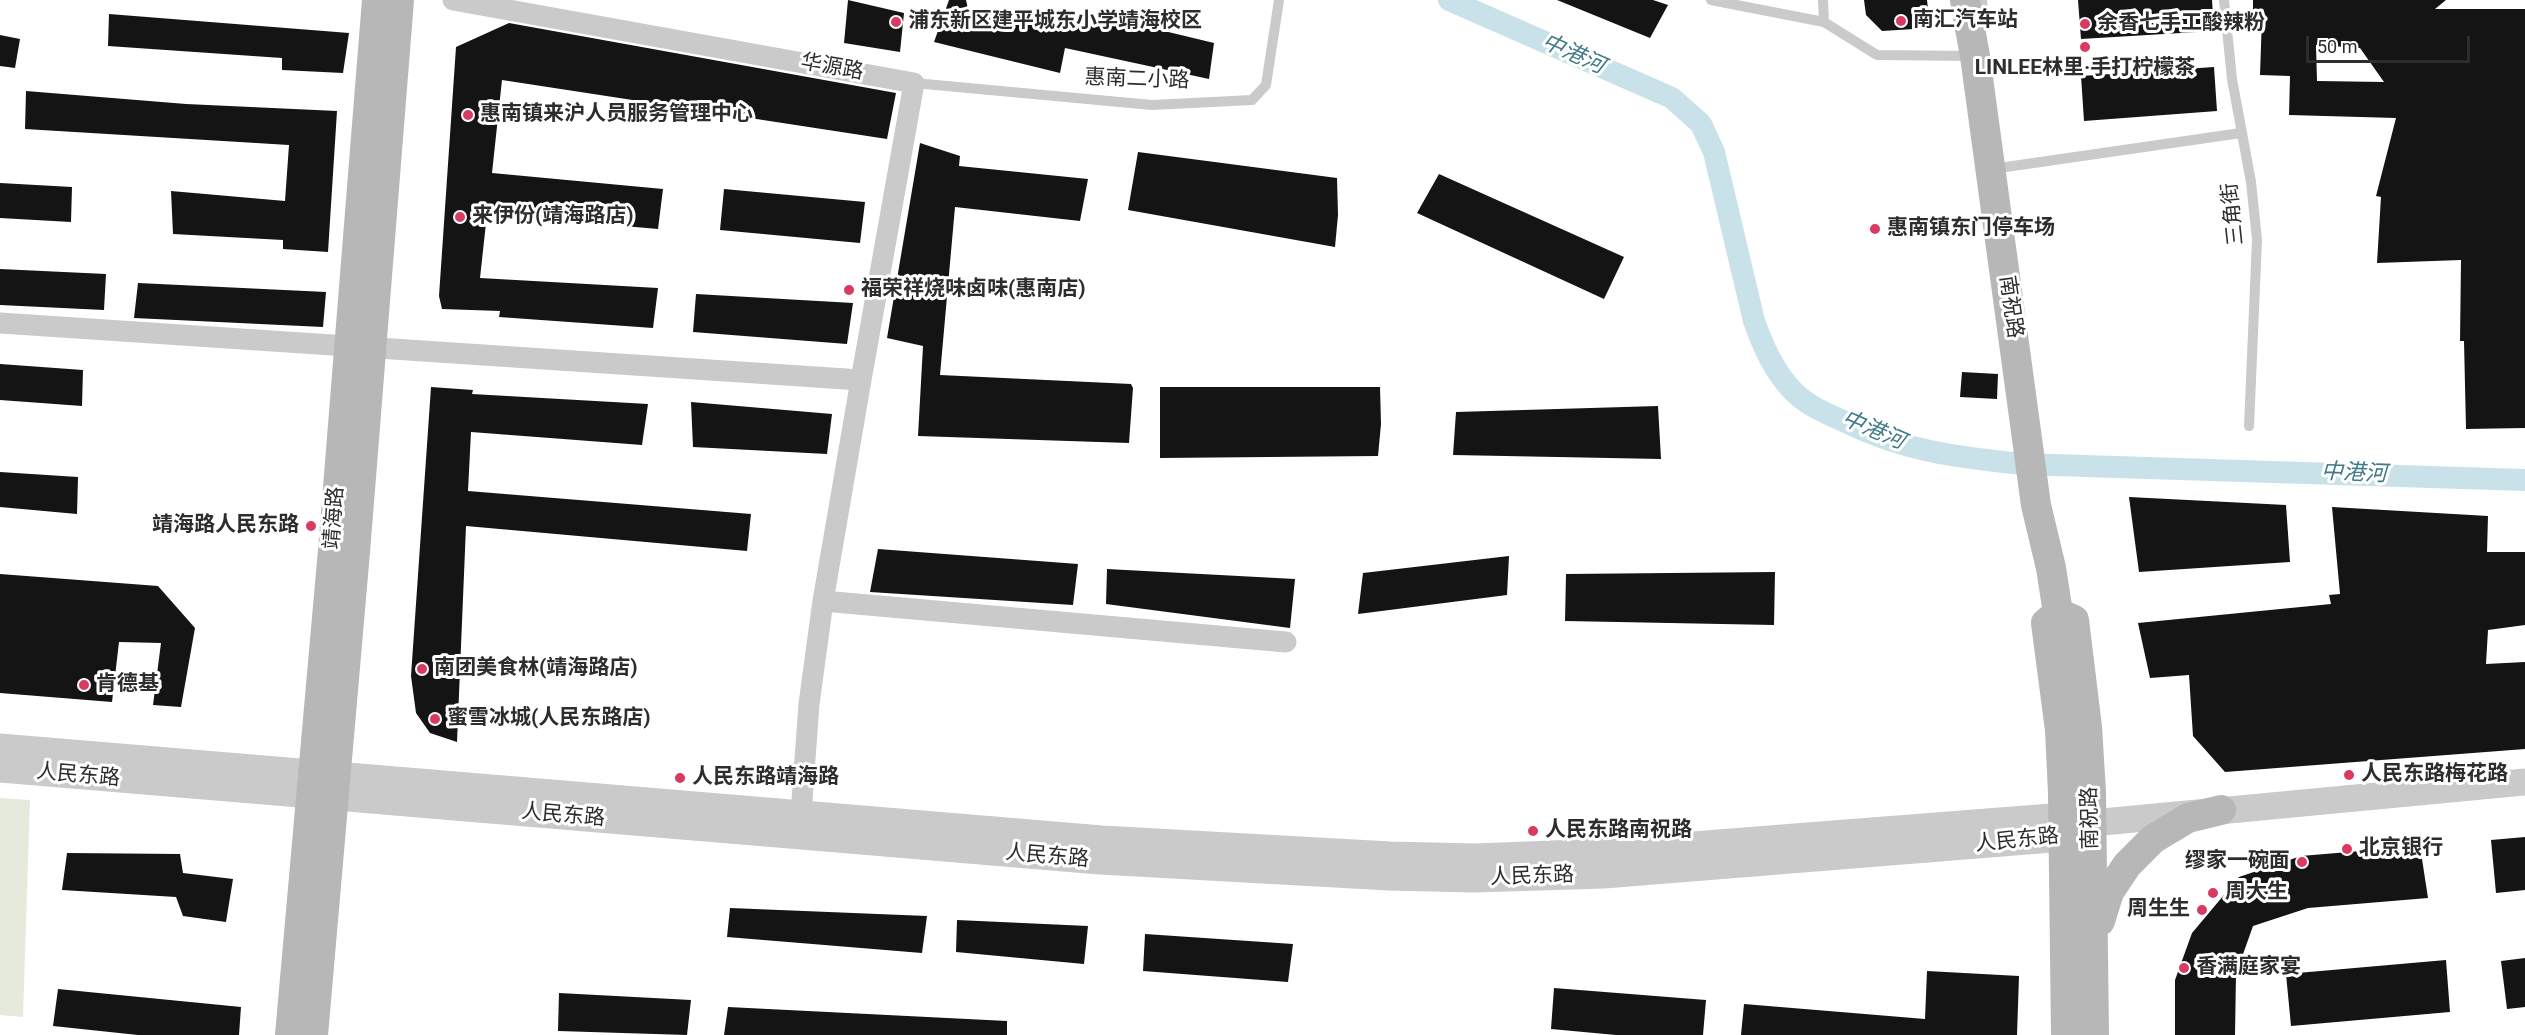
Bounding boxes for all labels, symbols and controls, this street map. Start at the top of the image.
place label: 南汇汽车站 [1913,8,2018,34]
place label: 浦东新区建平城东小学靖海校区 [908,9,1202,35]
place label: 余香七手工酸辣粉 [2097,11,2265,37]
marker: 南汇汽车站 [1894,14,1908,28]
marker: 浦东新区建平城东小学靖海校区 [889,15,903,29]
marker: 余香七手工酸辣粉 [2078,17,2092,31]
scale bar [2309,24,2472,62]
water label: 中港河 [1537,30,1609,80]
text: 50 m [2317,36,2357,57]
marker: LINLEE林里·手打柠檬茶 [2078,40,2092,54]
street label: 华源路 [799,50,865,86]
place label: LINLEE林里·手打柠檬茶 [1975,56,2195,82]
street label: 惠南二小路 [1084,66,1190,94]
place label: 惠南镇来沪人员服务管理中心 [480,102,753,128]
marker: 惠南镇来沪人员服务管理中心 [461,108,475,122]
street label: 三角街 [2218,181,2250,247]
place label: 来伊份(靖海路店) [472,204,634,230]
marker: 来伊份(靖海路店) [453,210,467,224]
place label: 惠南镇东门停车场 [1887,216,2055,242]
marker: 惠南镇东门停车场 [1868,222,1882,236]
street label: 南祝路 [1993,274,2027,340]
place label: 福荣祥烧味卤味(惠南店) [861,277,1086,303]
marker: 福荣祥烧味卤味(惠南店) [842,283,856,297]
water label: 中港河 [1837,406,1909,456]
water label: 中港河 [2321,460,2387,488]
street label: 靖海路 [320,486,350,550]
place label: 靖海路人民东路 [152,513,299,539]
marker: 靖海路人民东路 [304,519,318,533]
place label: 南团美食林(靖海路店) [434,656,638,682]
marker: 南团美食林(靖海路店) [415,662,429,676]
place label: 肯德基 [96,672,159,698]
marker: 肯德基 [77,678,91,692]
place label: 蜜雪冰城(人民东路店) [447,706,651,732]
marker: 蜜雪冰城(人民东路店) [428,712,442,726]
street label: 人民东路 [35,760,121,792]
place label: 人民东路梅花路 [2361,762,2508,788]
place label: 人民东路靖海路 [692,765,839,791]
marker: 人民东路梅花路 [2342,768,2356,782]
marker: 人民东路靖海路 [673,771,687,785]
street label: 南祝路 [2078,786,2104,850]
street label: 人民东路 [520,800,606,832]
place label: 人民东路南祝路 [1545,818,1692,844]
marker: 人民东路南祝路 [1526,824,1540,838]
street label: 人民东路 [1974,824,2060,858]
place label: 北京银行 [2359,836,2443,862]
street label: 人民东路 [1004,841,1090,873]
marker: 北京银行 [2340,842,2354,856]
place label: 缪家一碗面 [2185,849,2290,875]
marker: 缪家一碗面 [2295,855,2309,869]
street label: 人民东路 [1490,863,1574,891]
place label: 周大生 [2225,880,2288,906]
marker: 周大生 [2206,886,2220,900]
place label: 周生生 [2127,897,2190,923]
marker: 周生生 [2195,903,2209,917]
place label: 香满庭家宴 [2196,955,2301,981]
marker: 香满庭家宴 [2177,961,2191,975]

